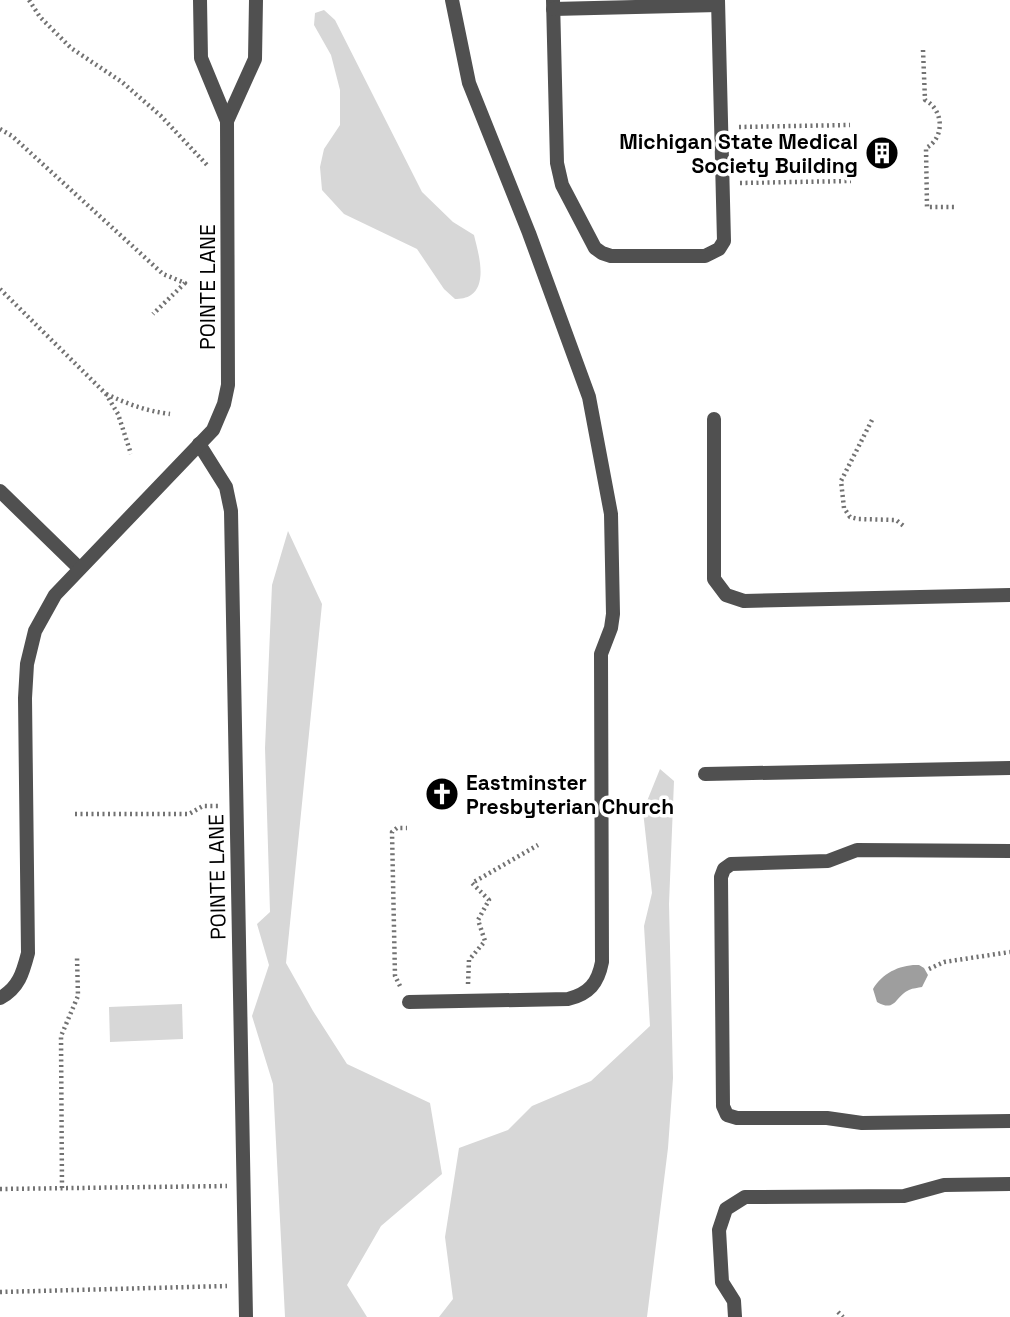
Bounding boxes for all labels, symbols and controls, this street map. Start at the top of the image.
place label: Michigan State Medical Society Building [619,128,858,179]
building icon: Michigan State Medical Society Building [863,134,901,172]
street label: POINTE LANE [194,224,221,350]
place label: Eastminster Presbyterian Church [466,769,674,820]
church icon: Eastminster Presbyterian Church [423,775,461,813]
street label: POINTE LANE [202,814,232,940]

